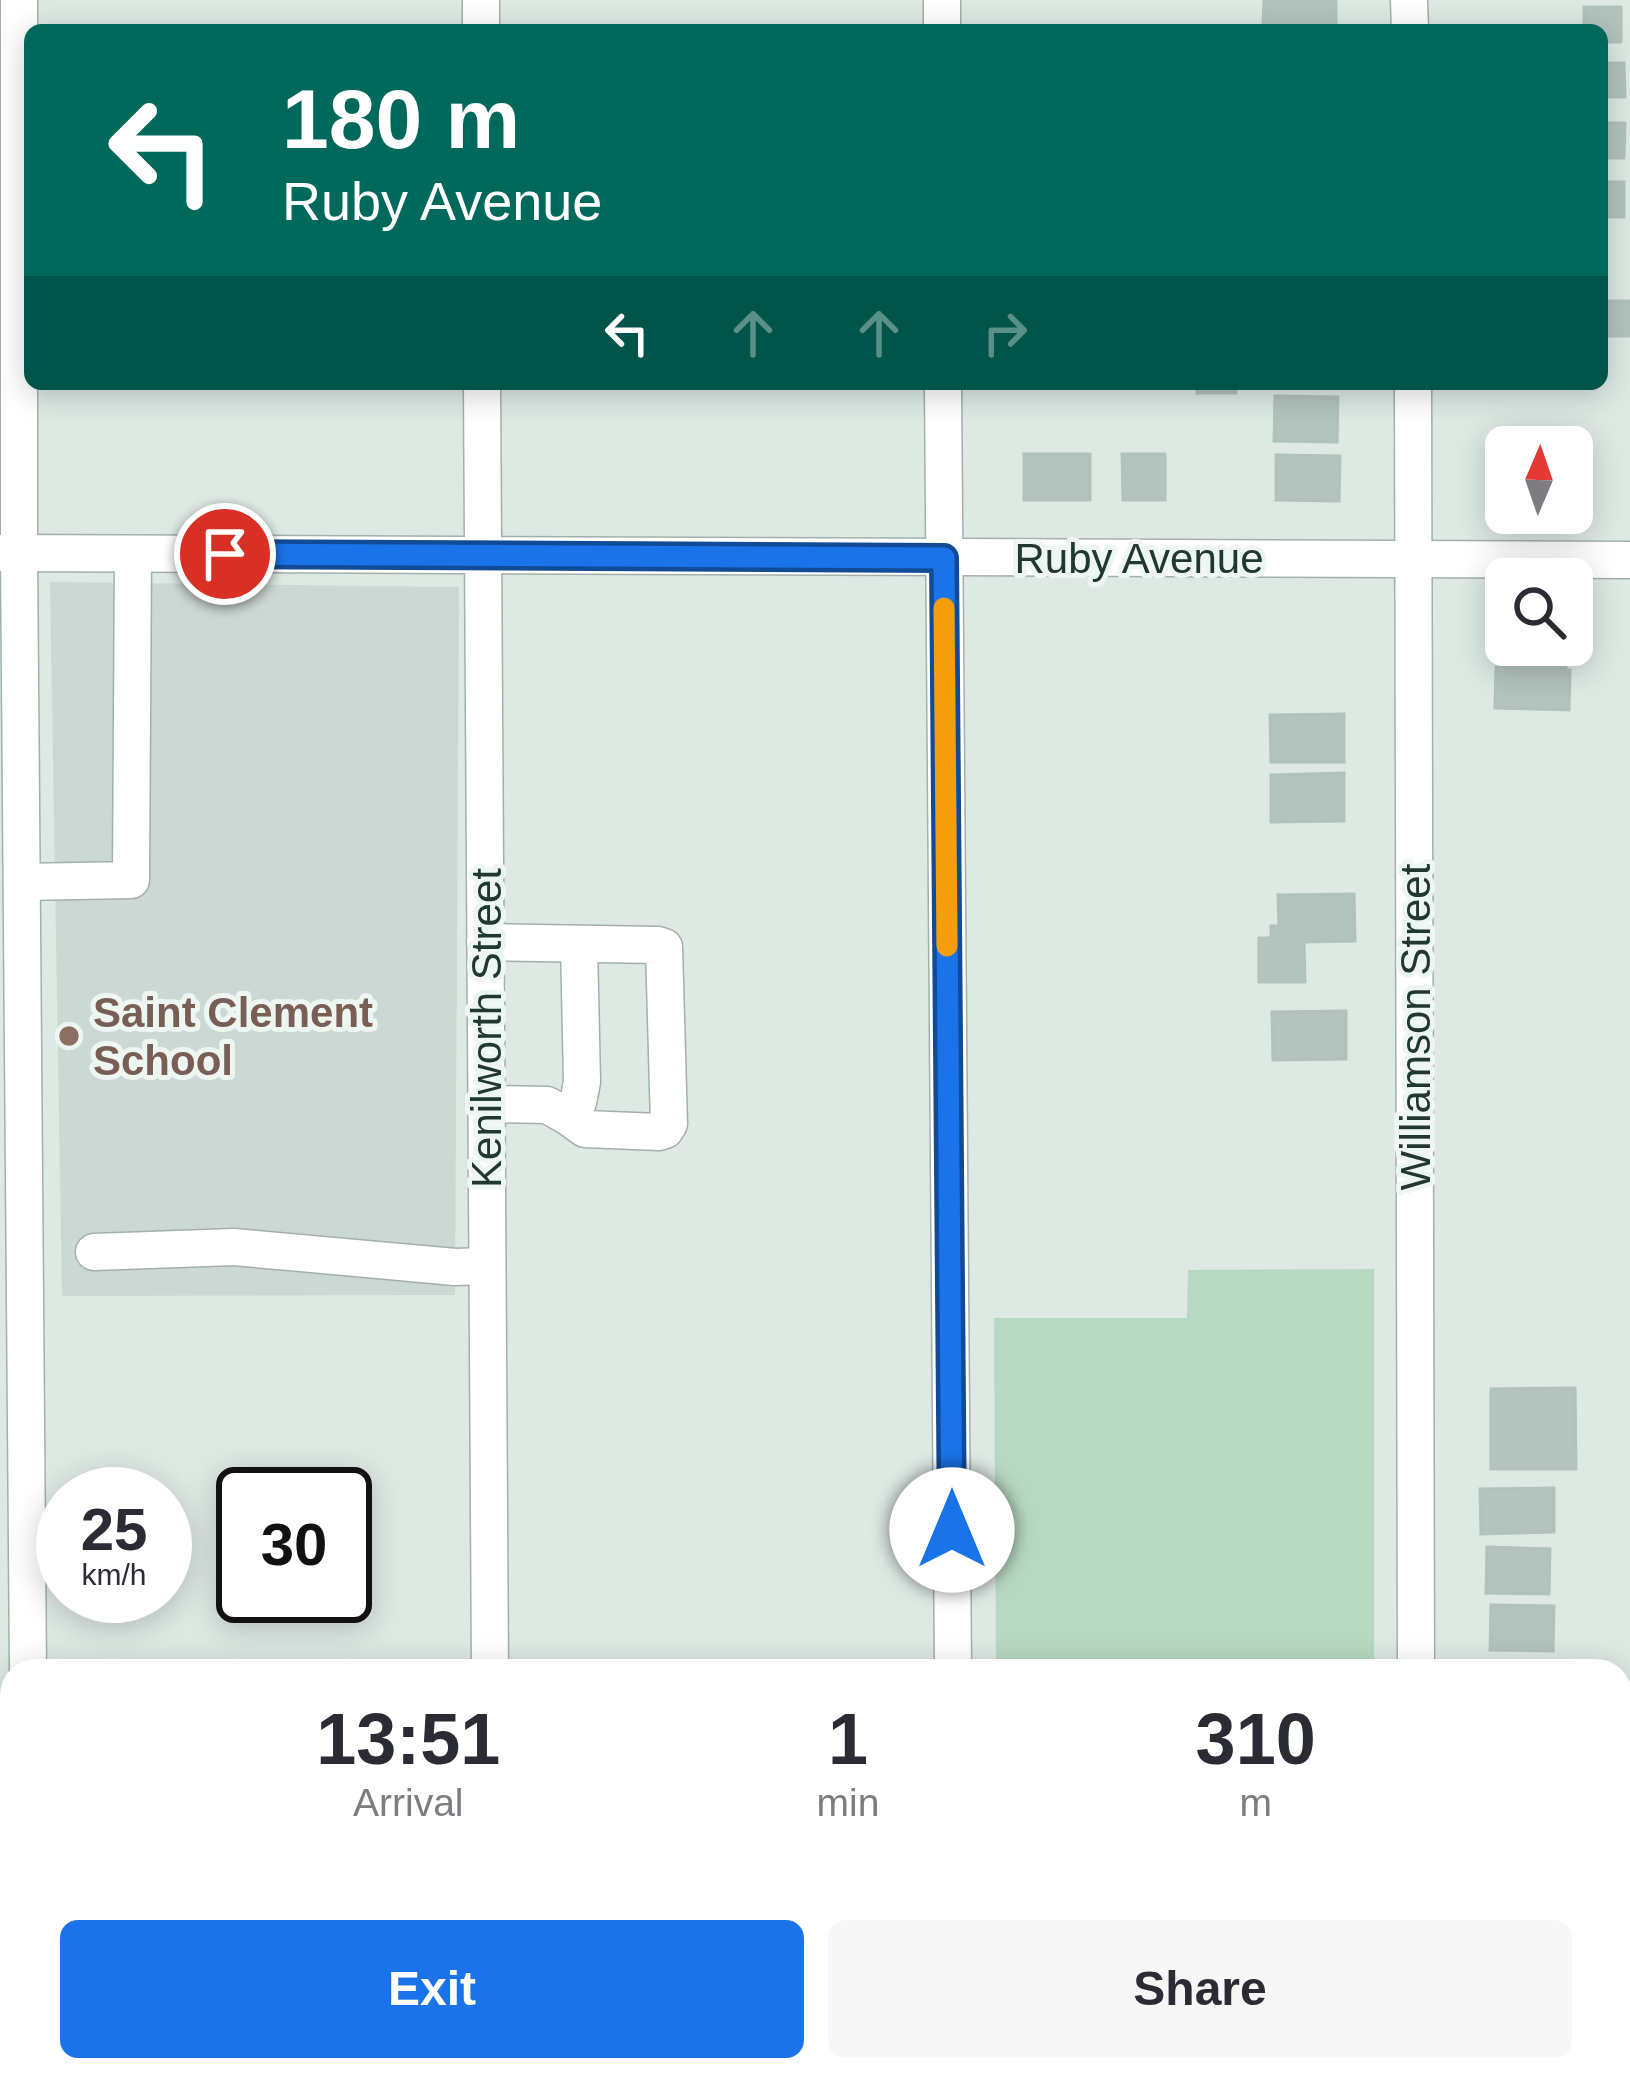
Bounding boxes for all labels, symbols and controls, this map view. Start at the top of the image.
icon: left [84,72,240,228]
text: 180 m [282,72,520,166]
text: Ruby Avenue [282,171,602,231]
icon: left [594,300,660,366]
icon: ahead [720,300,786,366]
icon: ahead [846,300,912,366]
icon: right [972,300,1038,366]
north arrow [1485,426,1593,534]
map controls [1485,426,1593,666]
pin [174,503,276,605]
icon: arrive [192,521,258,587]
street label: Ruby Avenue [1014,535,1264,582]
button: search [1485,558,1593,666]
street label: Williamson Street [1392,863,1439,1190]
street label: Kenilworth Street [463,868,510,1188]
place label: Saint Clement School [93,989,373,1084]
marker: Saint Clement School [56,1023,82,1049]
speed limit sign: 30 [216,1467,372,1623]
position arrow [889,1467,1015,1593]
text: 25 [81,1496,147,1563]
text: km/h [81,1558,147,1591]
text: 13:51 [316,1699,500,1779]
text: 1 [828,1699,868,1779]
text: 310 [1196,1699,1316,1779]
text: Arrival [353,1781,464,1824]
text: min [817,1781,879,1824]
text: m [1239,1781,1272,1824]
button: Exit [60,1920,804,2058]
button: Share [828,1920,1572,2058]

